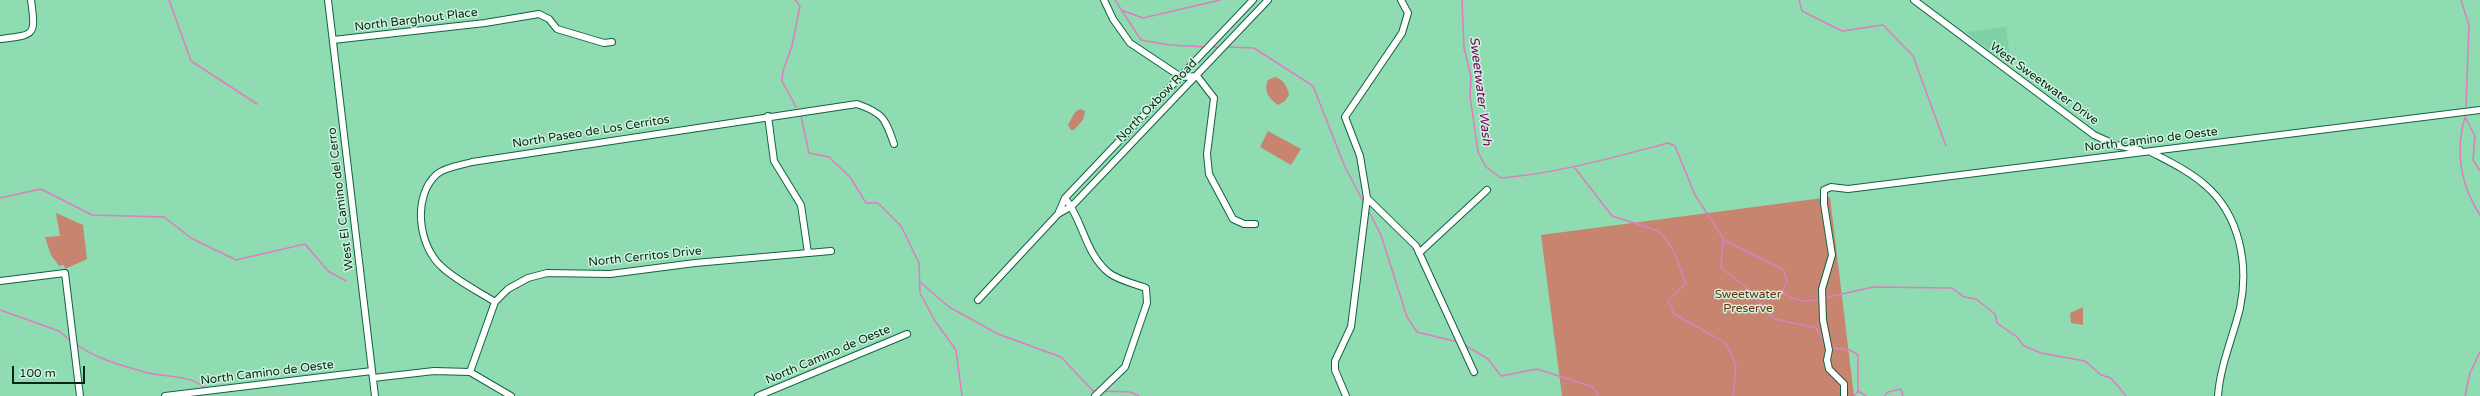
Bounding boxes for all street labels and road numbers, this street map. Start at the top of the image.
street label: North Barghout Place [354,5,478,35]
street label: West Sweetwater Drive [1987,40,2101,128]
street label: North Oxbow Road [1114,56,1200,146]
street label: North Paseo de Los Cerritos [511,112,671,152]
street label: North Camino de Oeste [2084,125,2218,155]
street label: West El Camino del Cerro [325,127,357,271]
street label: North Cerritos Drive [588,244,702,270]
street label: North Camino de Oeste [764,322,892,388]
street label: North Camino de Oeste [200,358,334,388]

